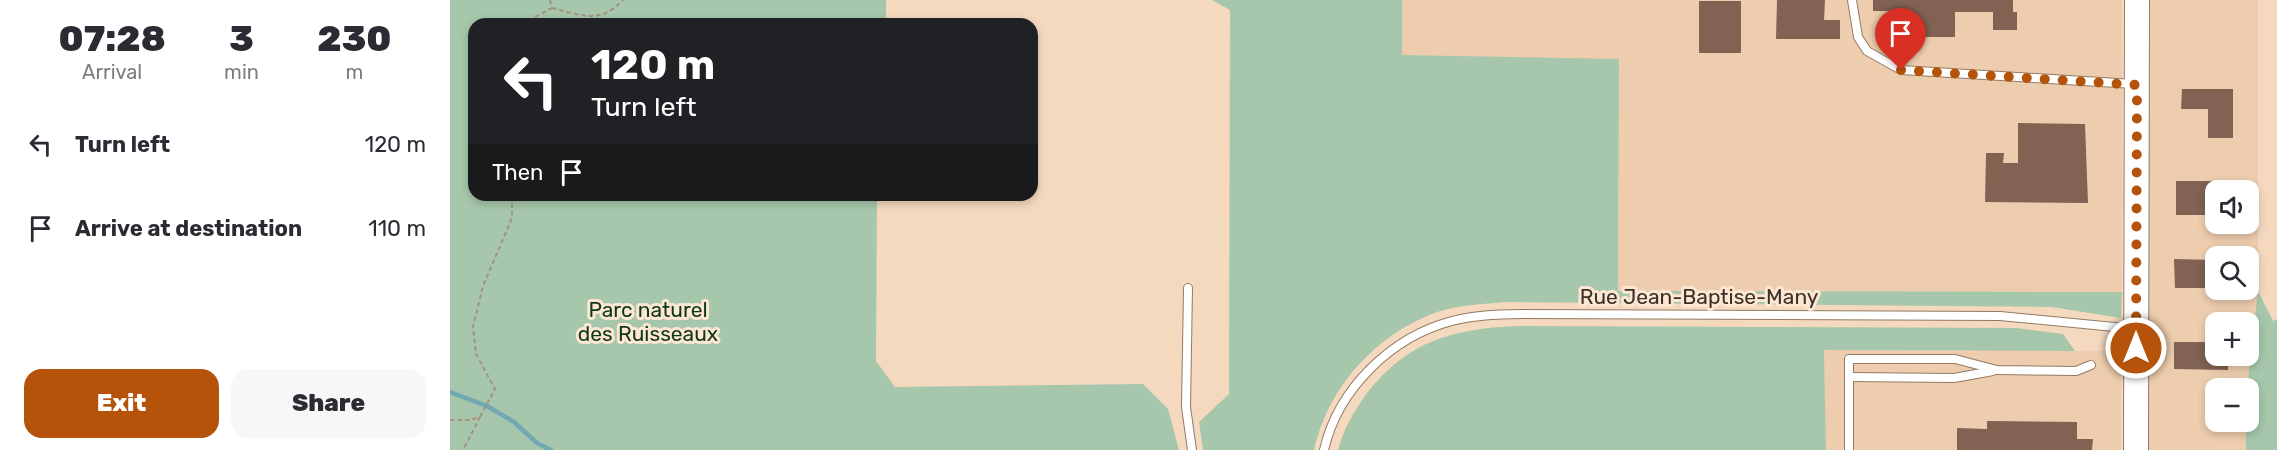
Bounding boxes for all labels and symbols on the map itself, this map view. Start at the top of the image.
pin [1875,8,1926,70]
street label: Rue Jean-Baptise-Many [1580,284,1819,309]
park label: Parc naturel des Ruisseaux [578,297,718,346]
position arrow [2104,316,2168,380]

